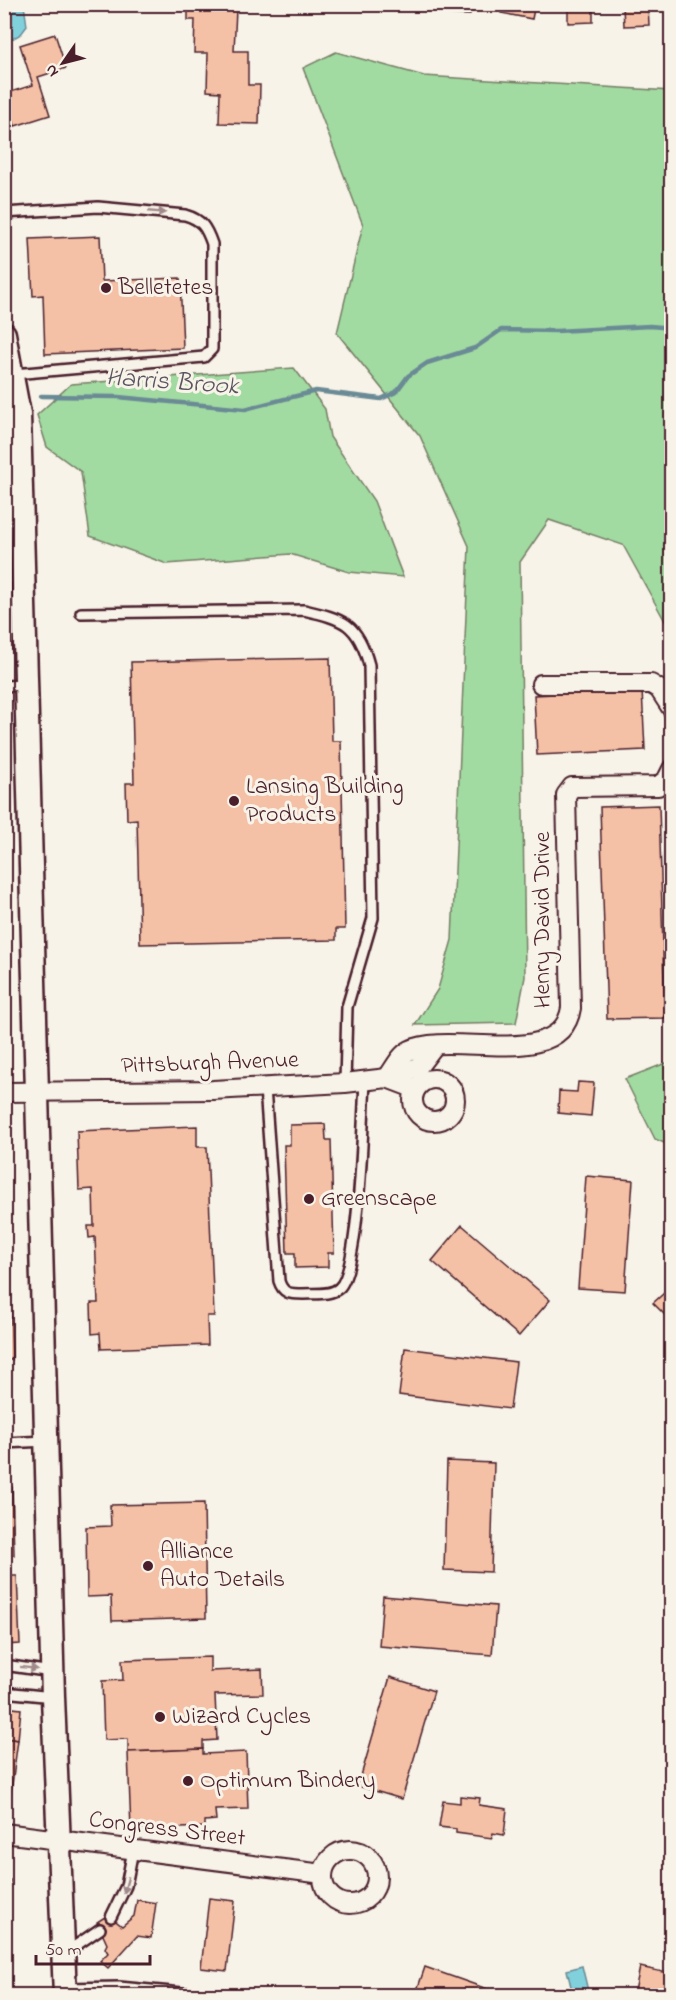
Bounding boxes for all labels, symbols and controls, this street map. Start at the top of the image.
north arrow [33,33,93,93]
text: N [39,59,65,82]
one-way arrow [147,207,166,217]
place label: Belletetes [117,271,214,306]
marker: Belletetes [99,281,113,295]
water label: Harris Brook [104,359,241,407]
place label: Lansing Building Products [246,770,403,833]
marker: Lansing Building Products [227,794,241,808]
street label: Henry David Drive [526,831,562,1009]
street label: Pittsburgh Avenue [120,1043,300,1085]
place label: Greenscape [321,1182,437,1217]
marker: Greenscape [302,1192,316,1206]
place label: Alliance Auto Details [160,1535,285,1598]
marker: Alliance Auto Details [141,1559,155,1573]
one-way arrow [19,1664,38,1673]
place label: Wizard Cycles [172,1700,311,1736]
marker: Wizard Cycles [153,1710,167,1724]
place label: Optimum Bindery [200,1764,375,1800]
marker: Optimum Bindery [181,1774,195,1788]
street label: Congress Street [87,1803,247,1857]
one-way arrow [120,1876,130,1894]
scale bar [36,1928,150,1966]
text: 50 m [45,1938,82,1964]

